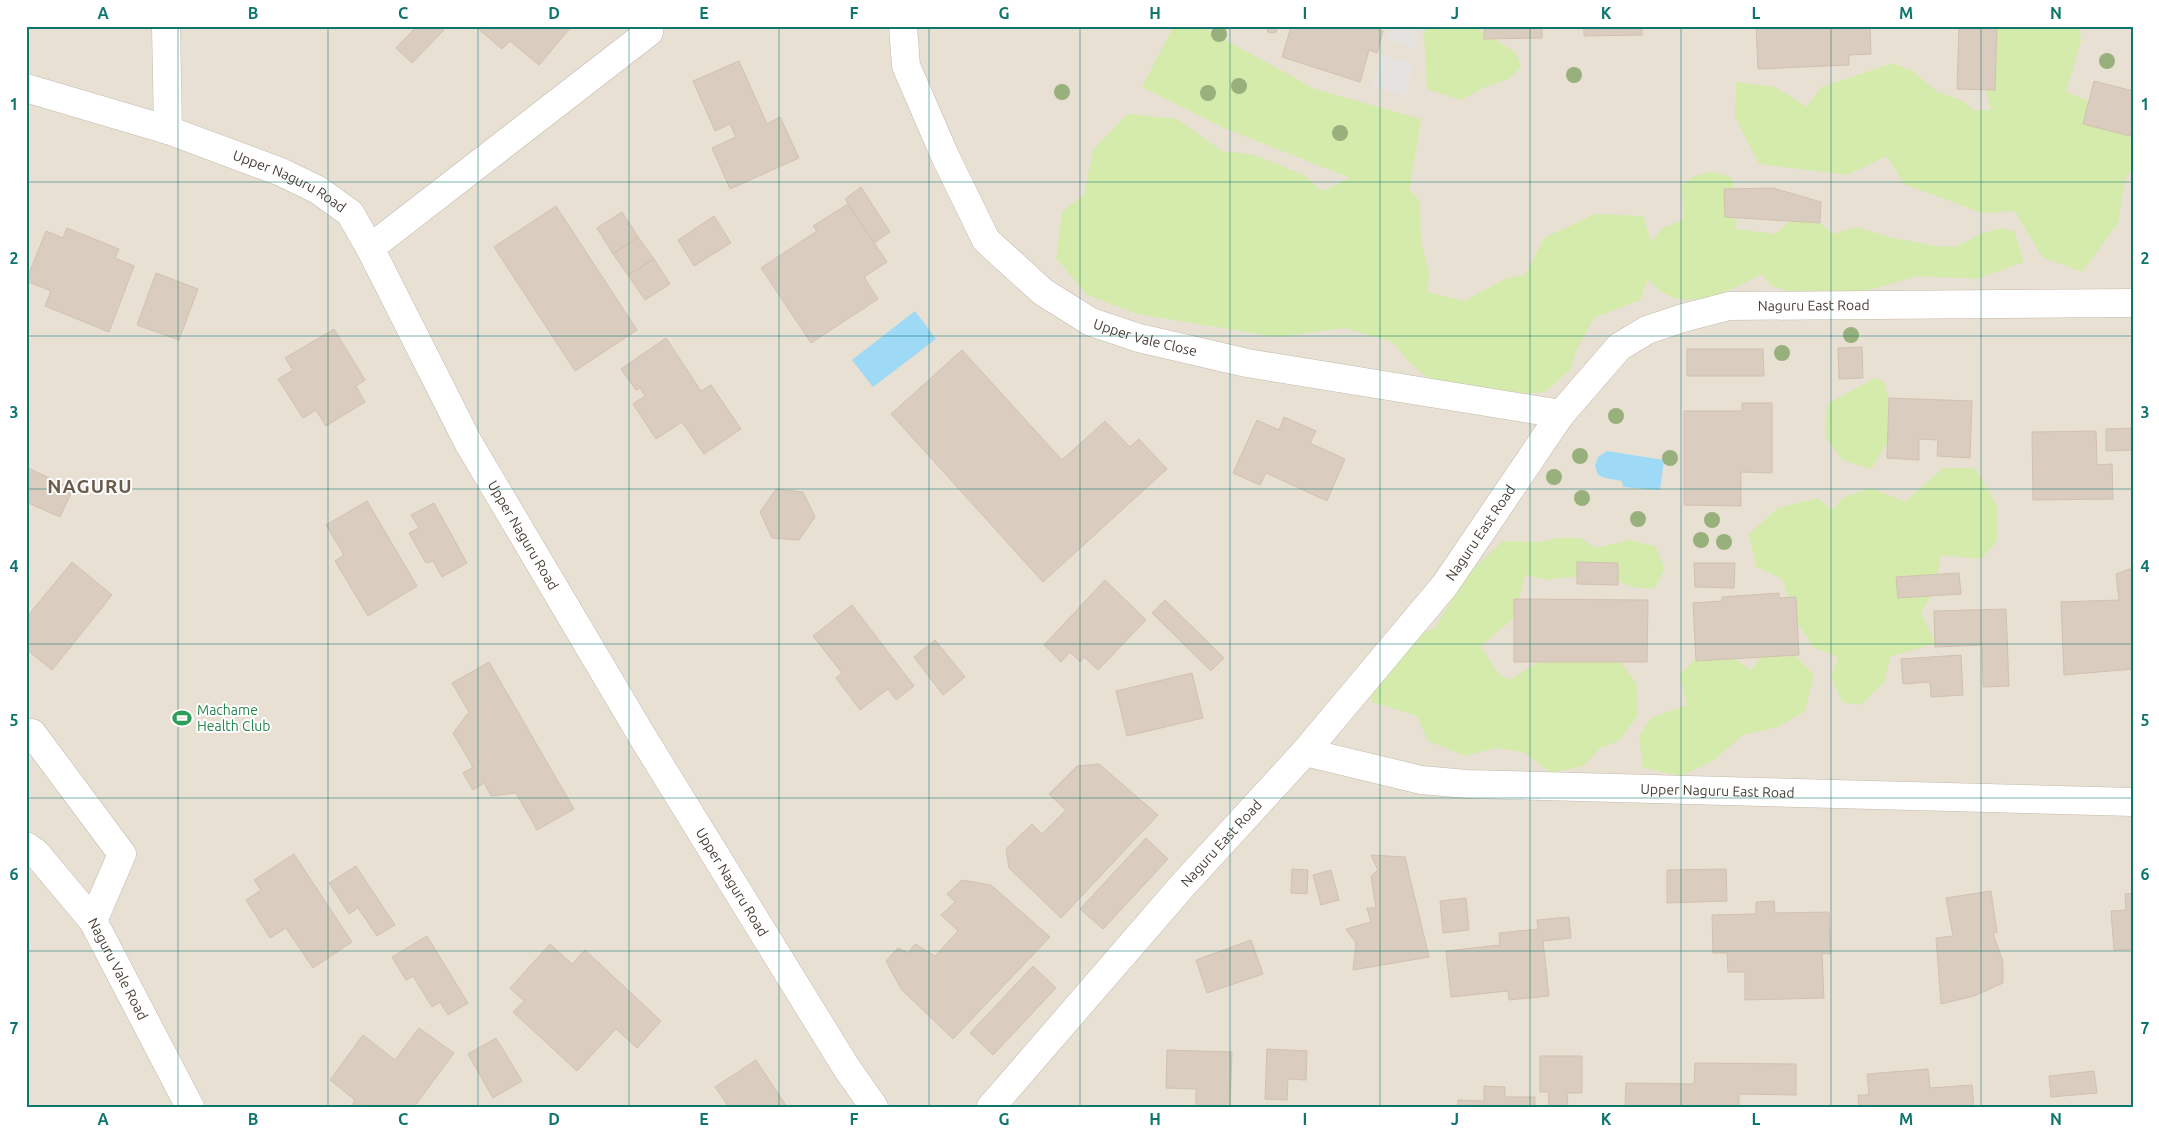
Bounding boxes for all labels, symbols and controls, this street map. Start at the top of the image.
text: A [97,4,109,22]
text: B [248,4,258,22]
text: C [398,4,408,22]
text: D [548,4,560,22]
text: E [699,4,709,22]
text: F [850,4,859,22]
text: G [998,4,1010,22]
text: H [1149,4,1161,22]
text: I [1303,4,1307,22]
text: J [1451,4,1459,22]
text: K [1601,4,1612,22]
text: L [1752,4,1761,22]
text: M [1899,4,1913,22]
text: N [2050,4,2062,22]
text: 1 [9,95,19,113]
text: 1 [2140,95,2150,113]
street label: Upper Naguru Road [231,147,349,215]
text: 2 [9,249,19,267]
text: 2 [2140,249,2150,267]
street label: Naguru East Road [1758,297,1870,314]
street label: Upper Vale Close [1091,315,1199,359]
text: 3 [9,403,19,421]
text: 3 [2140,403,2150,421]
district label: NAGURU [47,475,133,497]
street label: Upper Naguru Road [485,478,562,593]
street label: Naguru East Road [1442,482,1518,584]
text: 4 [9,557,19,575]
text: 4 [2140,557,2150,575]
place label: Machame Health Club [197,702,271,734]
sports icon: Machame Health Club [171,707,193,729]
text: 5 [9,711,19,729]
text: 5 [2140,711,2150,729]
street label: Upper Naguru East Road [1640,781,1795,801]
street label: Naguru East Road [1177,797,1265,890]
street label: Upper Naguru Road [693,825,771,939]
text: 6 [9,865,19,883]
text: 6 [2140,865,2150,883]
street label: Naguru Vale Road [85,915,151,1023]
text: 7 [9,1019,19,1037]
text: 7 [2140,1019,2150,1037]
text: A [97,1110,109,1128]
text: B [248,1110,258,1128]
text: C [398,1110,408,1128]
text: D [548,1110,560,1128]
text: E [699,1110,709,1128]
text: F [850,1110,859,1128]
text: G [998,1110,1010,1128]
text: H [1149,1110,1161,1128]
text: I [1303,1110,1307,1128]
text: J [1451,1110,1459,1128]
text: K [1601,1110,1612,1128]
text: L [1752,1110,1761,1128]
text: M [1899,1110,1913,1128]
text: N [2050,1110,2062,1128]

